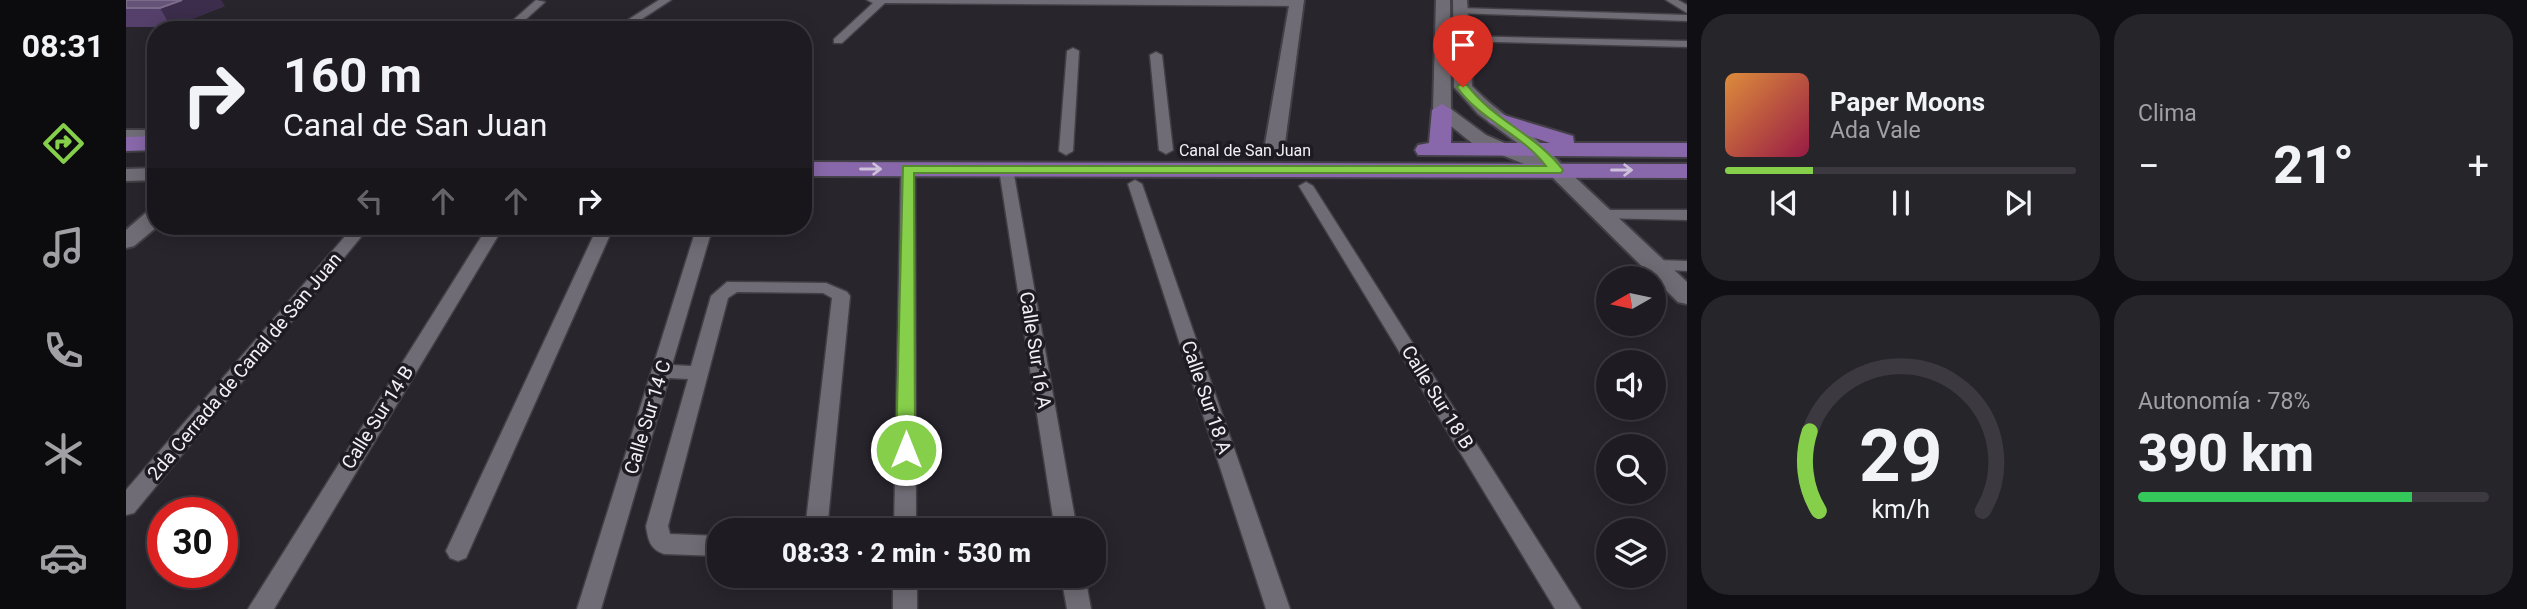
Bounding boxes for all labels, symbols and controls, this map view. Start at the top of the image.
pin [1433,15,1493,87]
icon: arrive [1444,26,1482,64]
text: 08:31 [22,27,104,65]
text: 160 m [283,47,422,104]
icon: right [168,49,259,140]
text: Paper Moons [1830,87,1985,117]
text: Clima [2138,100,2197,127]
text: Canal de San Juan [283,106,547,144]
text: Ada Vale [1830,117,1921,144]
icon: directions [39,119,88,168]
text: 21° [2273,135,2354,196]
street label: Canal de San Juan [1179,141,1311,160]
text: − [2138,144,2160,188]
text: + [2467,144,2489,188]
one-way arrow [860,162,883,176]
one-way arrow [1610,163,1633,177]
icon: left [351,182,389,220]
icon: ahead [424,182,462,220]
icon: ahead [497,182,535,220]
icon: right [570,182,608,220]
icon: previous [1765,184,1803,222]
icon: pause [1882,184,1920,222]
icon: next [1999,184,2037,222]
icon: music [39,223,88,272]
street label: 2da Cerrada de Canal de San Juan [142,248,346,485]
north arrow [1596,266,1666,336]
map controls [1596,266,1666,588]
street label: Calle Sur 16 A [1015,290,1056,411]
icon: phone [39,326,88,375]
street label: Calle Sur 18 A [1176,338,1237,457]
street label: Calle Sur 18 B [1397,341,1478,453]
button: sound [1596,350,1666,420]
street label: Calle Sur 14 C [619,357,676,477]
street label: Calle Sur 14 B [337,361,418,473]
text: Autonomía · 78% [2138,388,2310,415]
position arrow [869,413,943,487]
text: 29 [1859,413,1942,499]
text: 390 km [2138,423,2314,484]
icon: climate [39,429,88,478]
button: search [1596,434,1666,504]
text: km/h [1871,495,1930,524]
speed limit sign: 30 [147,497,238,588]
button: layers [1596,518,1666,588]
icon: car [39,533,88,582]
text: 08:33 · 2 min · 530 m [782,538,1031,568]

